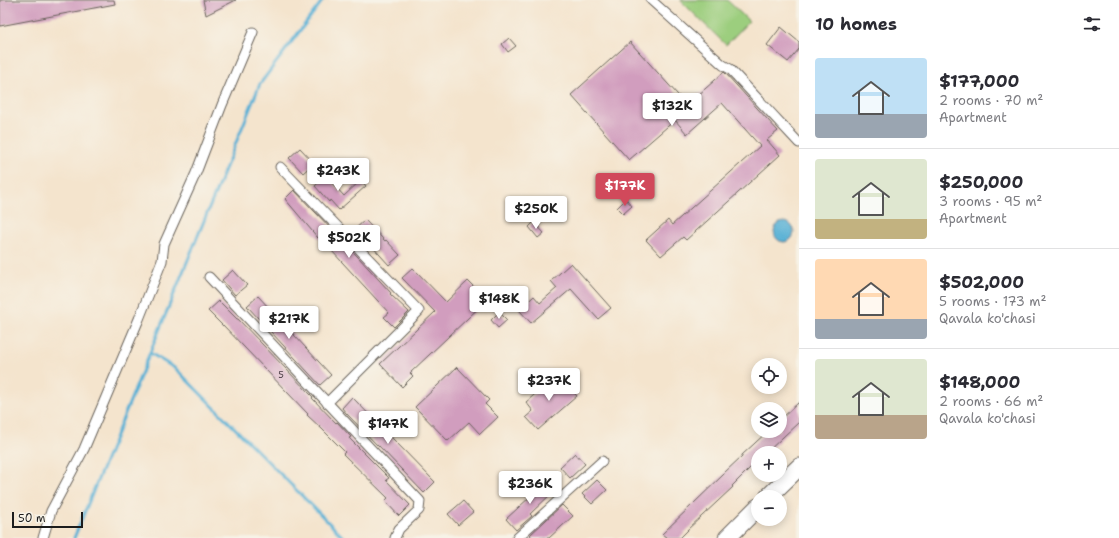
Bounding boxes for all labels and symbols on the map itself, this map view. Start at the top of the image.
pin: $132K [644,93,700,127]
pin: $243K [310,158,366,192]
pin: $177K [597,173,653,207]
pin: $250K [508,196,564,230]
pin: $502K [321,225,377,259]
pin: $148K [471,286,527,320]
pin: $217K [261,306,317,340]
pin: $237K [521,368,577,402]
house number: 5 [278,369,284,381]
pin: $147K [360,411,416,445]
pin: $236K [502,471,558,505]
scale bar [12,510,83,529]

